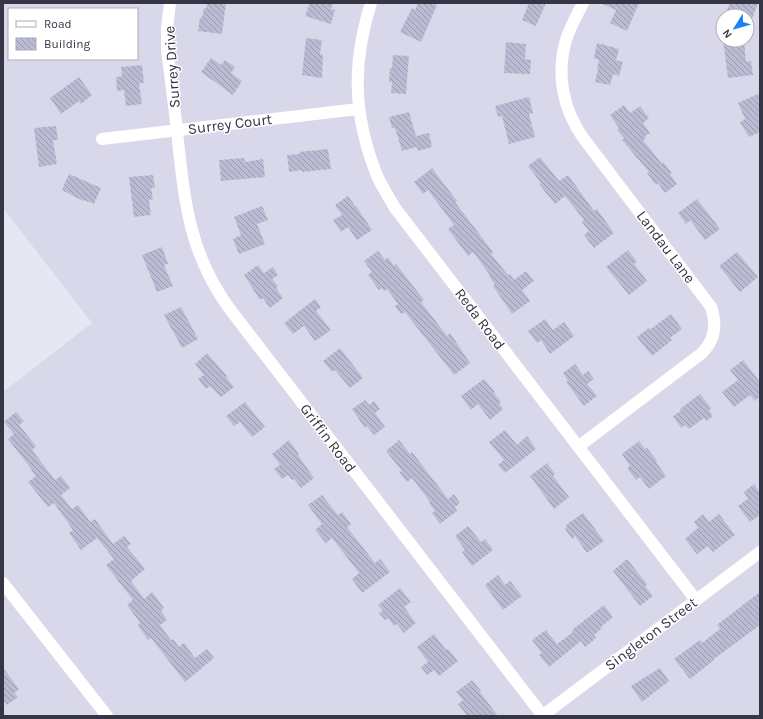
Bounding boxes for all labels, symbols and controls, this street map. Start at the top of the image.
legend [8,8,138,60]
north arrow [715,8,755,48]
text: Road [44,17,72,31]
street label: Surrey Drive [160,25,184,109]
text: N [720,27,735,41]
text: Building [44,37,91,51]
street label: Surrey Court [187,110,274,138]
street label: Landau Lane [633,207,699,287]
street label: Reda Road [451,285,509,353]
street label: Griffin Road [296,400,360,476]
street label: Singleton Street [601,593,701,674]

